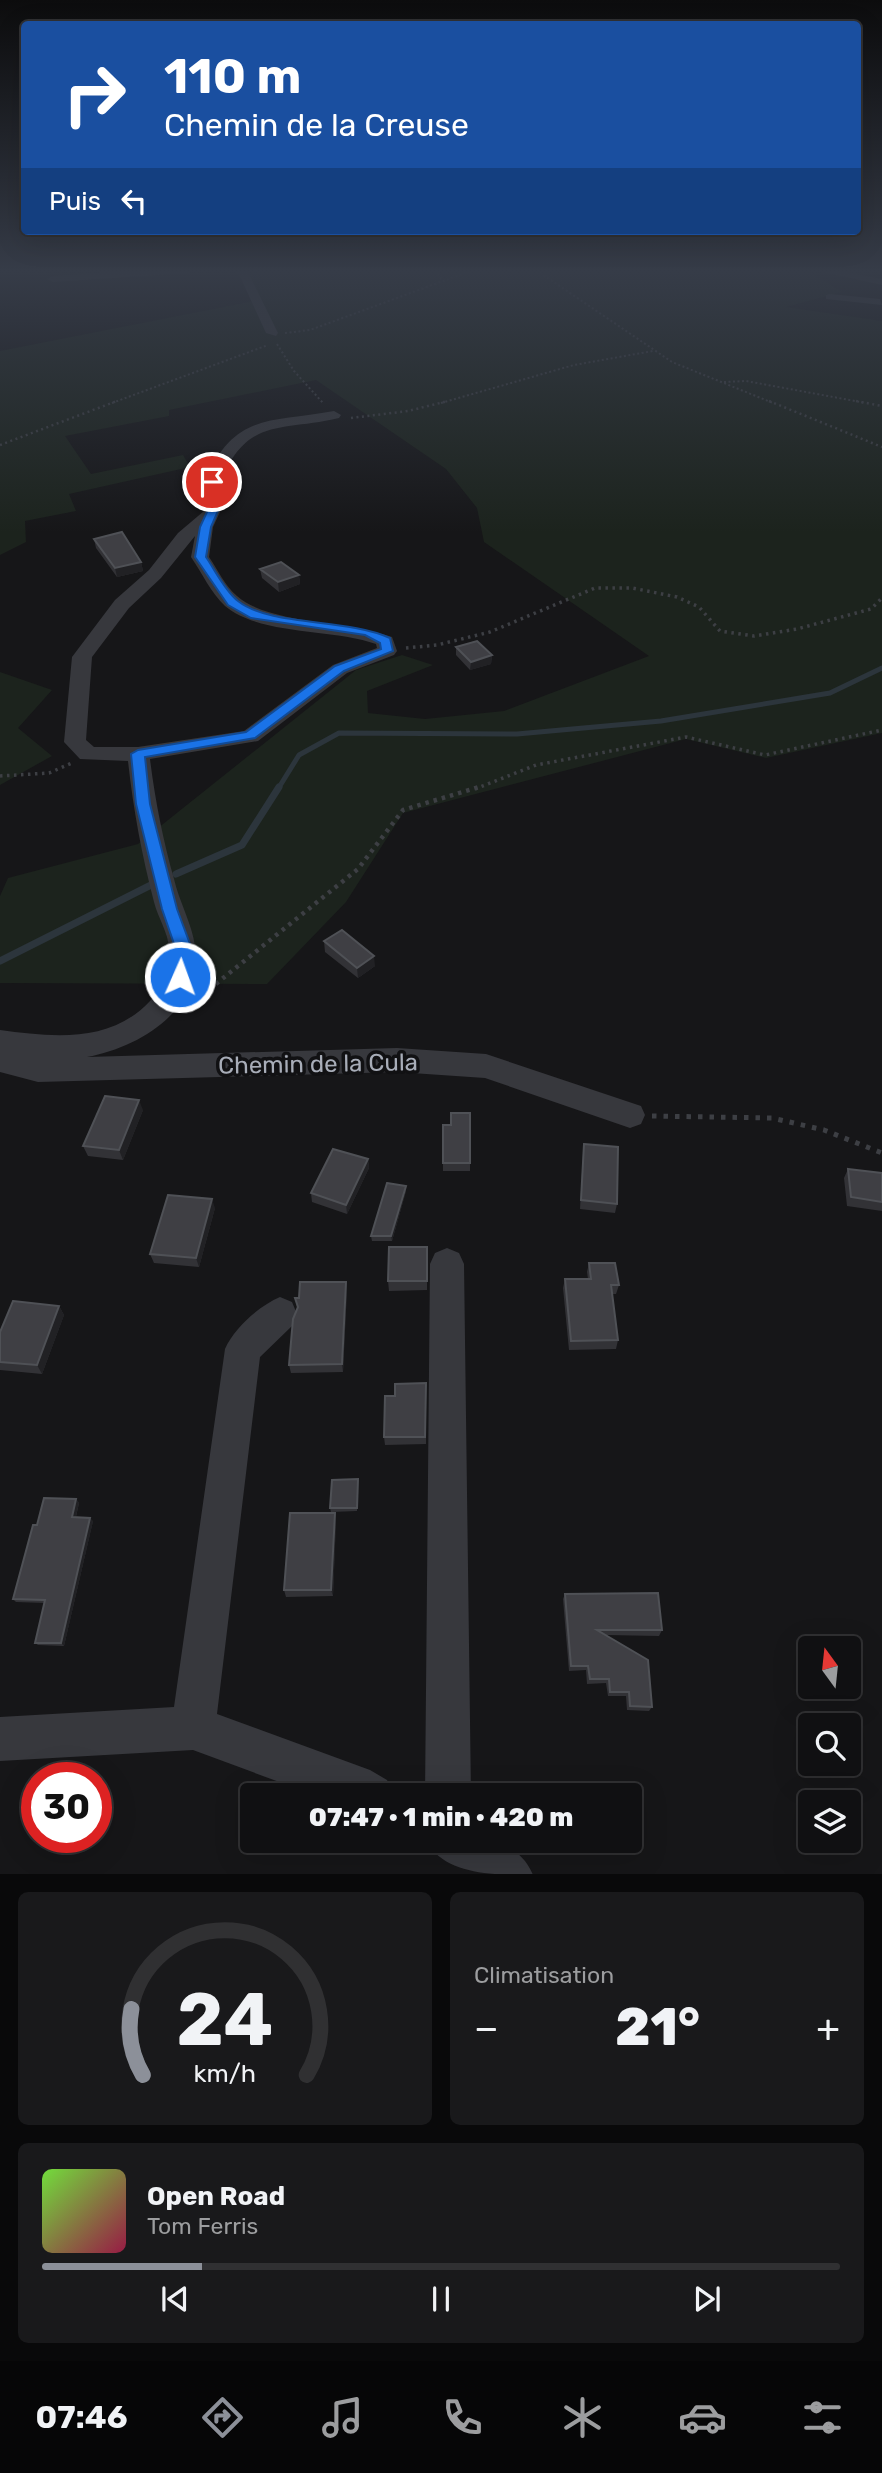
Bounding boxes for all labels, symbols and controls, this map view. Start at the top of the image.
text: 110 m [164,47,301,105]
icon: right [49,49,140,140]
text: Chemin de la Creuse [164,106,469,144]
icon: left [115,182,153,220]
text: Puis [49,186,101,217]
pin [182,452,242,512]
icon: arrive [193,463,231,501]
position arrow [143,940,217,1014]
street label: Chemin de la Cula [218,1048,418,1080]
north arrow [798,1636,861,1699]
map controls [798,1636,861,1853]
button: search [798,1713,861,1776]
speed limit sign: 30 [21,1762,112,1853]
button: layers [798,1790,861,1853]
text: 07:47 · 1 min · 420 m [309,1802,573,1833]
text: Climatisation [474,1961,614,1989]
text: 24 [177,1977,273,2063]
text: 21° [615,1996,700,2058]
text: − [474,2005,499,2051]
text: + [816,2005,840,2051]
text: km/h [194,2058,256,2087]
text: Open Road [147,2181,285,2212]
text: Tom Ferris [147,2212,258,2240]
icon: previous [156,2280,194,2318]
icon: pause [422,2280,460,2318]
icon: next [688,2280,726,2318]
icon: directions [198,2393,247,2442]
icon: music [318,2393,367,2442]
icon: phone [438,2393,487,2442]
icon: climate [558,2393,607,2442]
icon: car [678,2393,727,2442]
icon: filters [798,2393,847,2442]
text: 07:46 [35,2398,128,2436]

